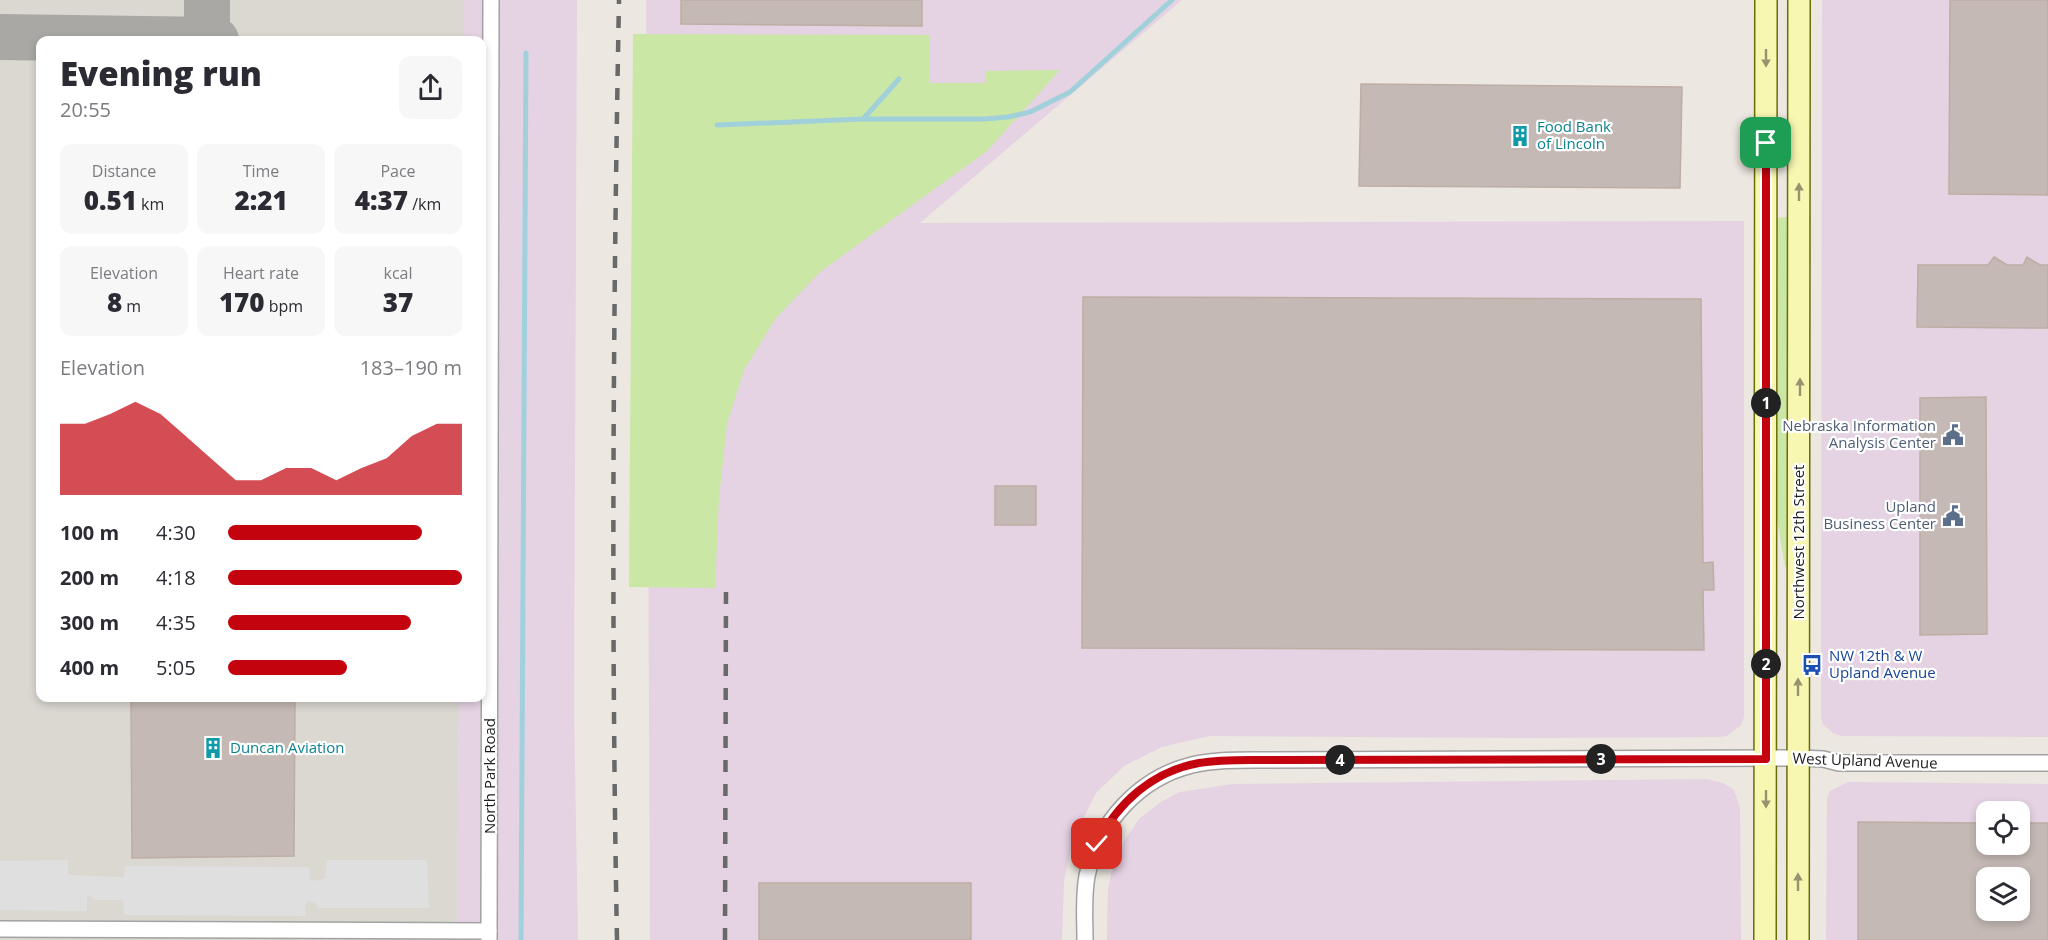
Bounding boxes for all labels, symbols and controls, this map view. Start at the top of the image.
one-way arrow [1761,49,1771,68]
text: Evening run [60,51,262,96]
button: share [399,56,462,119]
text: 20:55 [60,96,111,123]
place label: Food Bank of Lincoln [1537,116,1611,153]
pin [1740,117,1791,168]
building icon: Food Bank of Lincoln [1508,124,1532,148]
icon: arrive [1749,126,1782,159]
text: Distance [92,160,156,182]
text: Time [243,160,279,182]
text: Pace [380,160,416,182]
text: 0.51 [84,182,137,218]
text: 2:21 [234,182,288,218]
text: 4:37 [355,182,408,218]
one-way arrow [1794,182,1804,201]
text: km [137,193,164,215]
text: /km [408,193,441,215]
text: Elevation [90,262,158,284]
text: Heart rate [223,262,299,284]
text: kcal [384,262,413,284]
text: 8 [107,284,122,320]
text: 170 [219,284,265,320]
text: 37 [383,284,413,320]
text: m [122,295,141,317]
text: bpm [265,295,303,317]
text: Elevation [60,354,145,381]
text: 183–190 m [360,354,462,381]
one-way arrow [1795,377,1805,396]
pin: 1 [1751,388,1781,418]
text: 1 [1761,392,1771,414]
place label: Nebraska Information Analysis Center [1782,415,1936,452]
public building icon: Nebraska Information Analysis Center [1941,423,1965,447]
street label: Northwest 12th Street [1788,465,1808,619]
place label: Upland Business Center [1823,496,1936,533]
public building icon: Upland Business Center [1941,504,1965,528]
text: 100 m [60,519,119,546]
text: 4:30 [156,519,196,546]
text: 200 m [60,564,119,591]
text: 4:18 [156,564,196,591]
text: 300 m [60,609,119,636]
text: 4:35 [156,609,196,636]
place label: NW 12th & W Upland Avenue [1829,645,1936,682]
pin: 2 [1751,649,1781,679]
text: 2 [1761,653,1771,675]
bus stop icon: NW 12th & W Upland Avenue [1800,653,1824,677]
text: 400 m [60,654,119,681]
text: 5:05 [156,654,196,681]
one-way arrow [1793,677,1803,696]
street label: North Park Road [479,718,499,834]
building icon: Duncan Aviation [201,736,225,760]
place label: Duncan Aviation [230,737,344,757]
pin: 3 [1586,744,1616,774]
pin: 4 [1325,745,1355,775]
street label: West Upland Avenue [1792,747,1938,773]
text: 3 [1596,748,1606,770]
text: 4 [1335,749,1345,771]
one-way arrow [1761,790,1771,809]
map controls [1976,801,2030,921]
button: locate [1976,801,2030,855]
pin [1071,818,1122,869]
icon: check [1080,827,1113,860]
button: layers [1976,867,2030,921]
one-way arrow [1793,872,1803,891]

